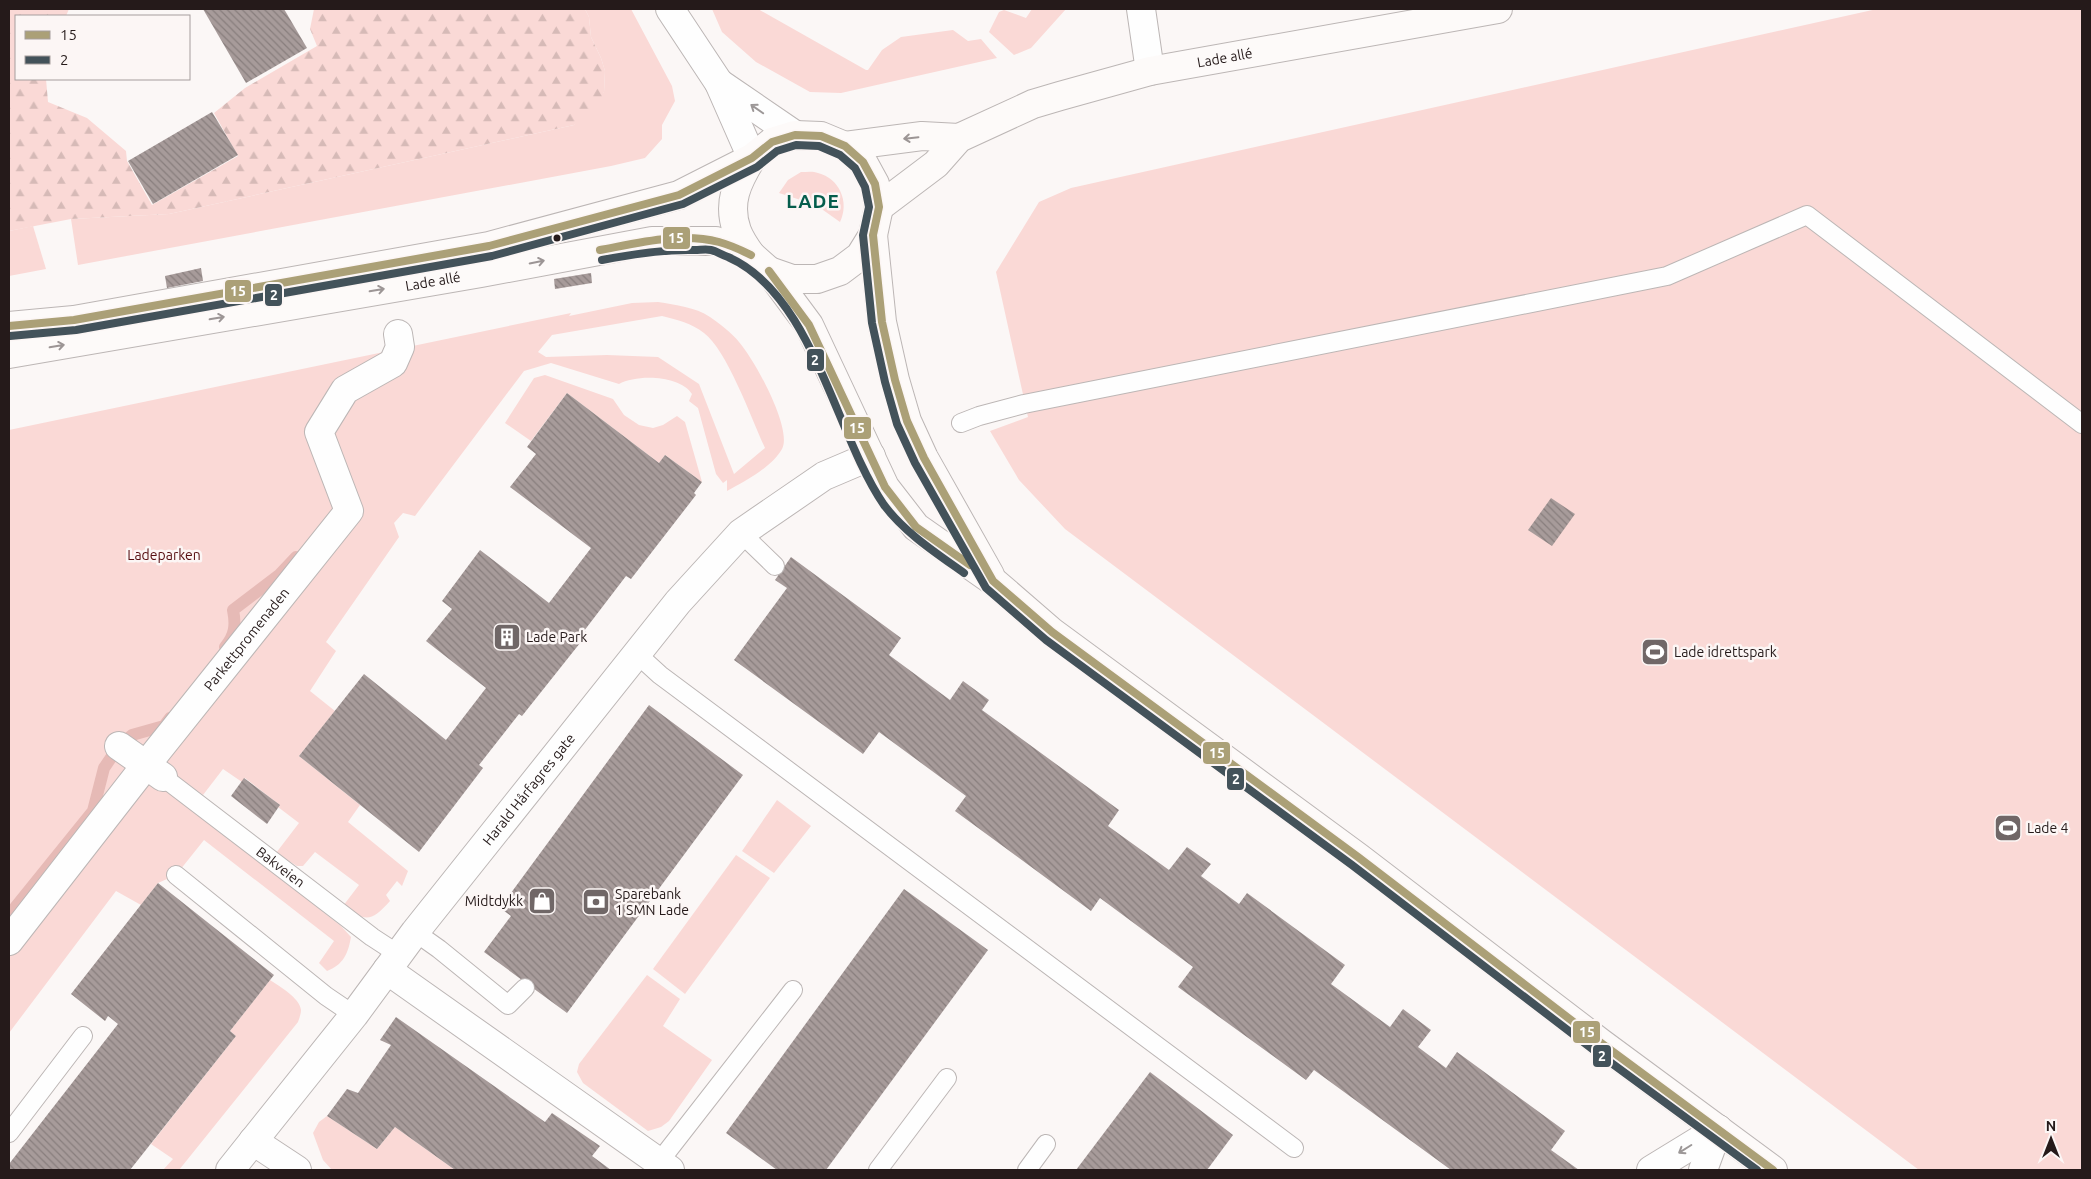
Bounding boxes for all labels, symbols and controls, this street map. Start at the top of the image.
legend [15,15,190,80]
text: 15 [60,26,77,43]
street label: Lade allé [1196,45,1254,70]
text: 2 [60,51,68,68]
one-way arrow [751,104,765,114]
one-way arrow [903,133,919,142]
district label: LADE [786,190,840,212]
line badge: 15 [662,226,691,250]
text: 15 [668,230,684,246]
unlabelled marker [552,233,562,243]
one-way arrow [529,257,545,266]
street label: Lade allé [404,269,462,294]
line badge: 15 [224,279,252,303]
text: 15 [230,283,246,299]
line badge: 2 [264,283,283,307]
one-way arrow [369,285,385,295]
text: 2 [270,287,278,303]
one-way arrow [209,313,225,323]
one-way arrow [48,340,64,350]
line badge: 2 [806,348,825,372]
text: 2 [811,352,819,368]
line badge: 15 [843,416,872,440]
text: 15 [849,420,865,436]
park label: Ladeparken [127,547,201,563]
street label: Parkettpromenaden [201,585,292,694]
building icon: Lade Park [492,622,522,652]
place label: Lade Park [526,629,587,645]
sports icon: Lade idrettspark [1640,637,1670,667]
place label: Lade idrettspark [1674,644,1777,660]
street label: Harald Hårfagres gate [479,730,578,848]
line badge: 15 [1202,741,1231,765]
text: 15 [1209,745,1225,761]
line badge: 2 [1226,767,1245,791]
text: 2 [1232,771,1240,787]
sports icon: Lade 4 [1993,813,2023,843]
place label: Lade 4 [2027,820,2068,836]
street label: Bakveien [253,843,308,891]
shop icon: Midtdykk [527,886,557,916]
place label: Sparebank 1 SMN Lade [615,886,689,918]
bank icon: Sparebank 1 SMN Lade [581,887,611,917]
place label: Midtdykk [465,893,523,909]
line badge: 15 [1572,1020,1601,1044]
text: 15 [1579,1024,1595,1040]
line badge: 2 [1592,1044,1612,1068]
text: 2 [1598,1048,1606,1064]
north arrow [2026,1114,2076,1164]
text: N [2046,1118,2056,1134]
one-way arrow [1678,1145,1692,1155]

